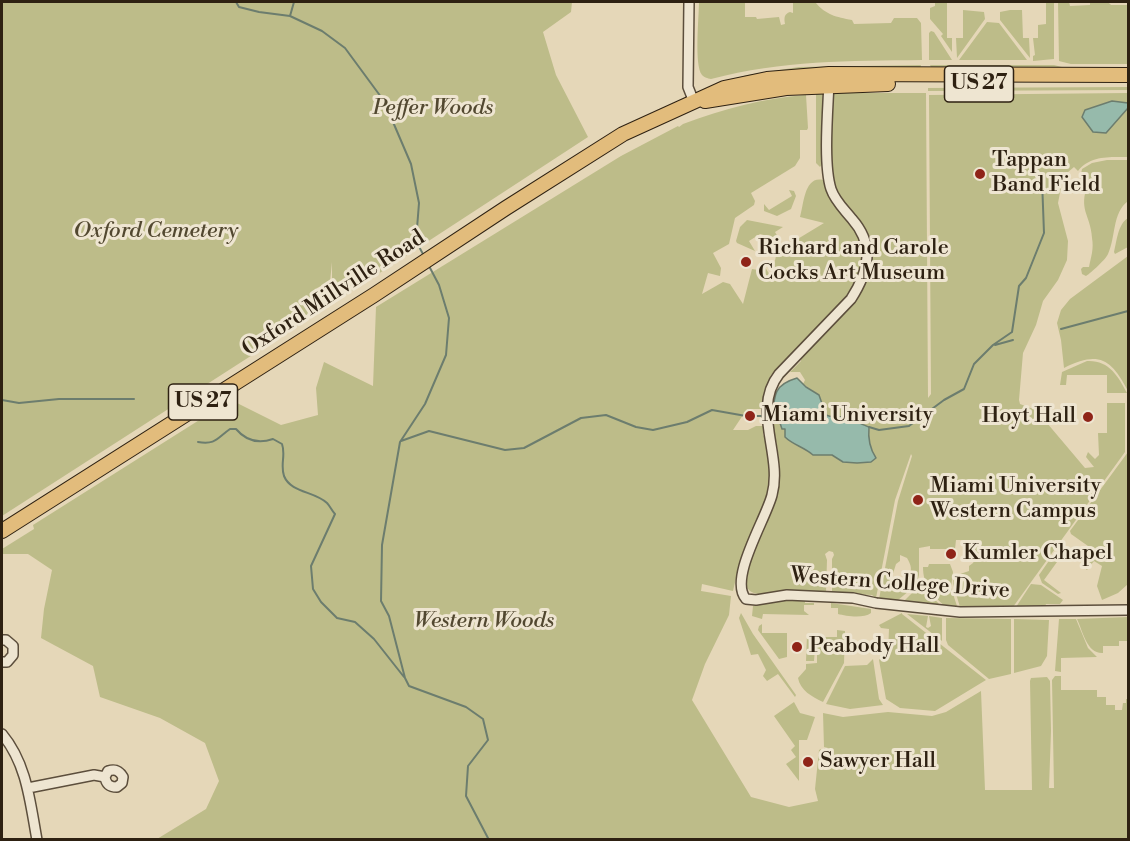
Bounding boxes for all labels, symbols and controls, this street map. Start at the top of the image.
road number: US 27 [944,66,1014,102]
park label: Peffer Woods [373,96,493,122]
place label: Tappan Band Field [992,148,1100,200]
marker: Tappan Band Field [973,167,987,181]
park label: Oxford Cemetery [74,219,238,245]
street label: Oxford Millville Road [238,225,430,363]
place label: Richard and Carole Cocks Art Museum [758,236,949,288]
marker: Richard and Carole Cocks Art Museum [739,255,753,269]
road number: US 27 [168,384,238,420]
place label: Miami University [762,403,933,429]
place label: Hoyt Hall [982,404,1076,430]
marker: Miami University [743,409,757,423]
marker: Hoyt Hall [1081,410,1095,424]
place label: Miami University Western Campus [930,474,1101,526]
marker: Miami University Western Campus [911,493,925,507]
place label: Kumler Chapel [963,541,1113,567]
marker: Kumler Chapel [944,547,958,561]
street label: Western College Drive [789,563,1011,605]
park label: Western Woods [414,609,554,635]
place label: Peabody Hall [809,634,940,660]
marker: Peabody Hall [790,640,804,654]
place label: Sawyer Hall [820,749,936,775]
marker: Sawyer Hall [801,755,815,769]

